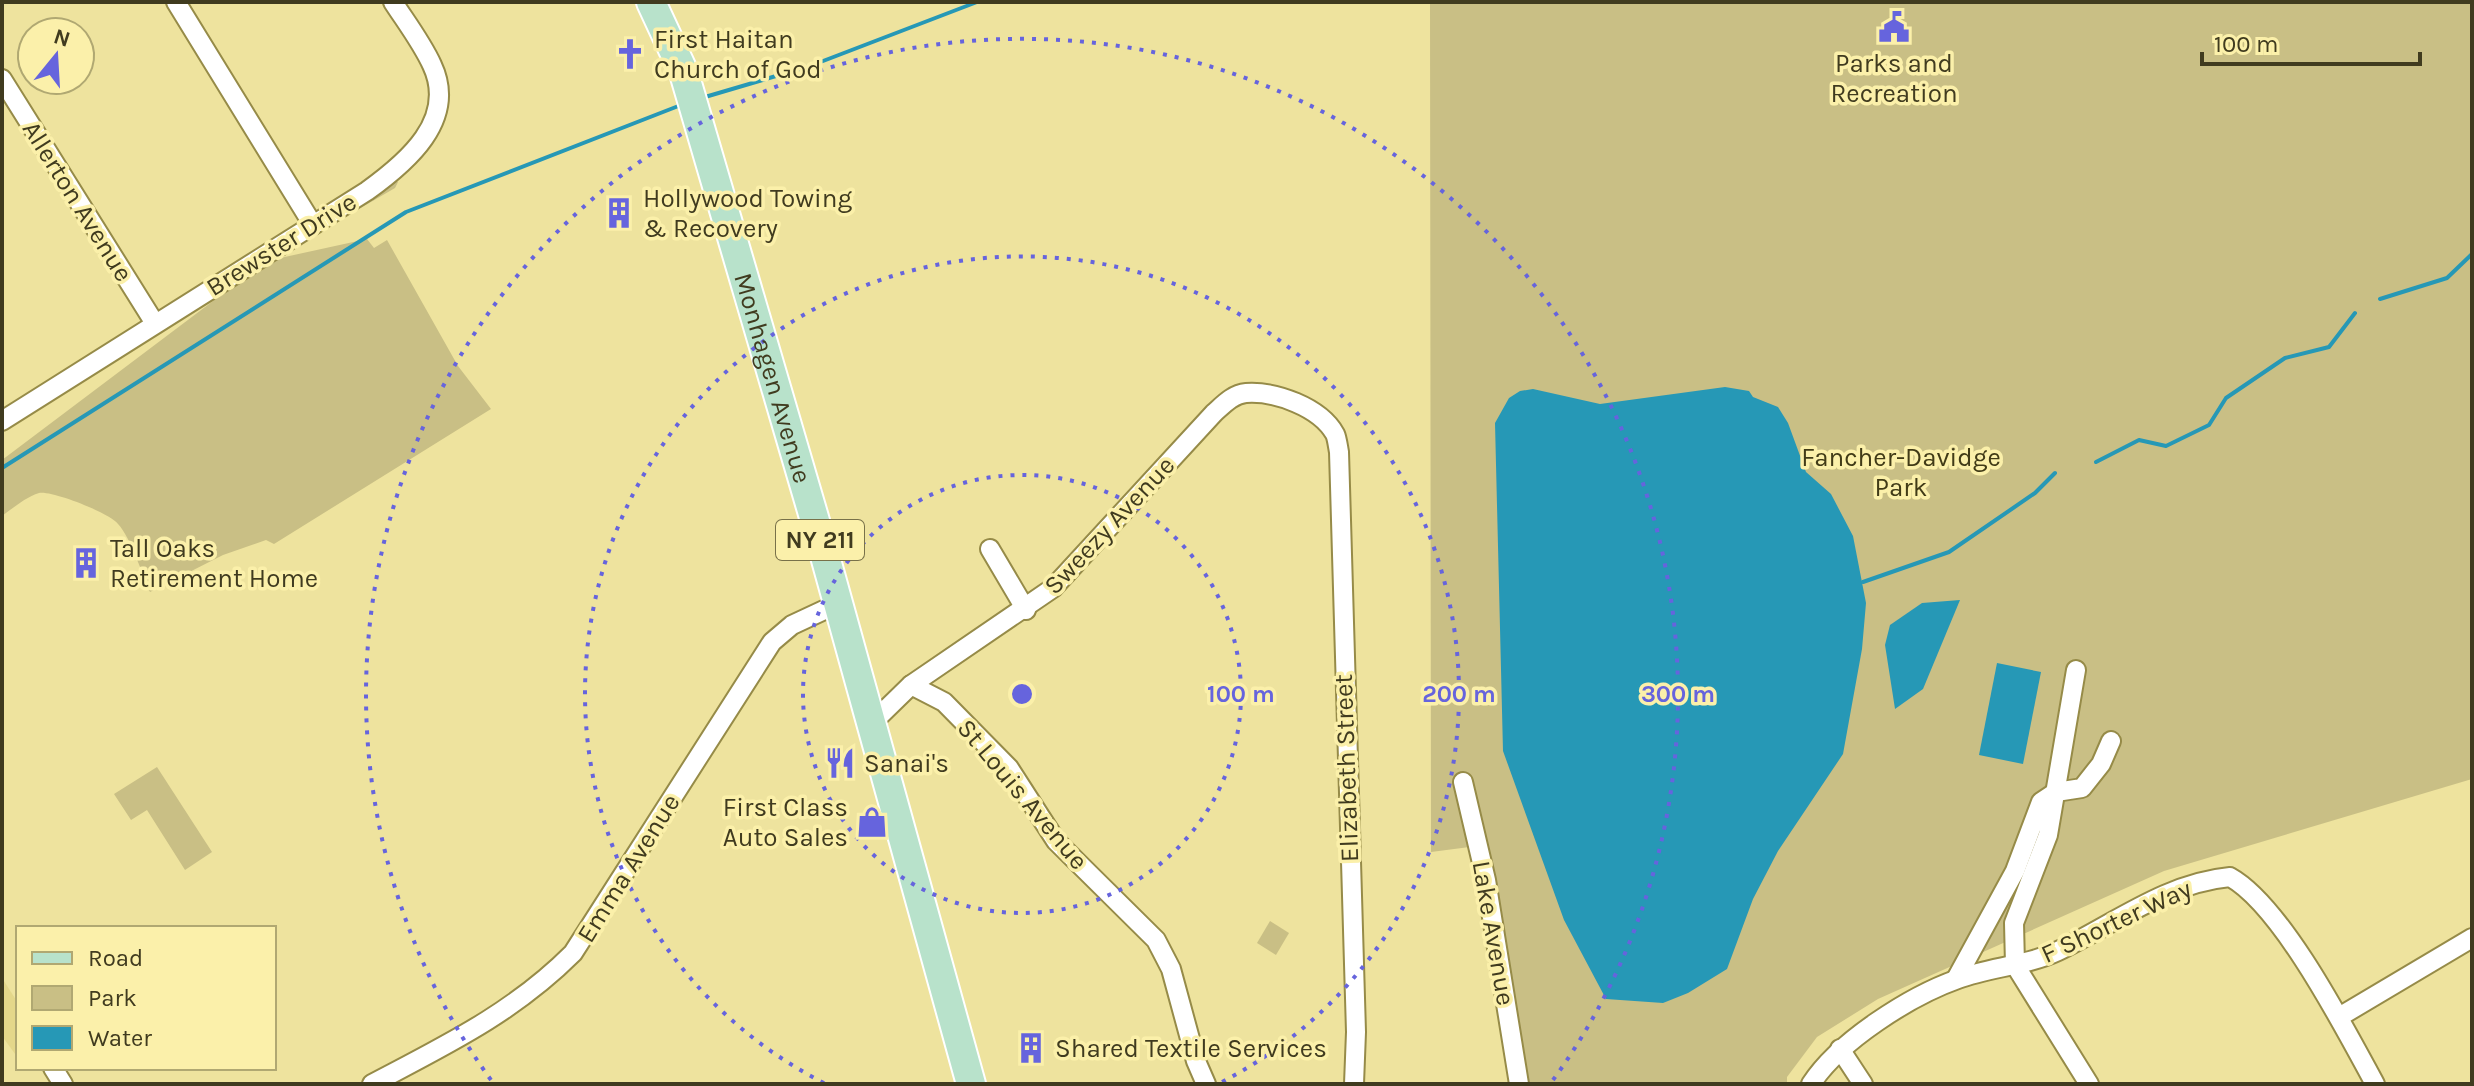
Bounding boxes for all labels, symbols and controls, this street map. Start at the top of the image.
public building icon: Parks and Recreation [1877,10,1911,44]
north arrow [16,16,96,96]
scale bar [2202,16,2420,66]
text: N [50,23,73,53]
place label: First Haitan Church of God [654,24,822,85]
text: 100 m [2214,30,2279,58]
church icon: First Haitan Church of God [613,37,647,71]
place label: Parks and Recreation [1830,48,1958,109]
street label: Allerton Avenue [16,115,139,287]
place label: Hollywood Towing & Recovery [643,183,853,244]
street label: Brewster Drive [201,186,362,303]
building icon: Hollywood Towing & Recovery [602,196,636,230]
street label: Monhagen Avenue [727,269,818,487]
park label: Fancher-Davidge Park [1801,442,2001,503]
street label: Sweezy Avenue [1038,450,1181,601]
road number: NY 211 [776,520,864,560]
place label: Tall Oaks Retirement Home [110,533,318,594]
building icon: Tall Oaks Retirement Home [69,546,103,580]
street label: Elizabeth Street [1328,673,1365,862]
centre of rings [1008,680,1036,708]
text: 100 m [1207,680,1275,708]
text: 200 m [1422,680,1496,708]
text: 300 m [1641,680,1715,708]
street label: St Louis Avenue [951,713,1095,876]
restaurant icon: Sanai's [823,746,857,780]
place label: Sanai's [864,748,949,779]
street label: Emma Avenue [570,788,686,948]
place label: First Class Auto Sales [723,792,848,853]
shop icon: First Class Auto Sales [855,805,889,839]
street label: Lake Avenue [1466,858,1521,1008]
street label: F Shorter Way [2036,873,2196,970]
legend [16,926,276,1070]
text: Road [88,944,143,972]
text: Park [88,984,137,1012]
text: Water [88,1024,152,1052]
building icon: Shared Textile Services [1014,1031,1048,1065]
place label: Shared Textile Services [1055,1033,1327,1064]

